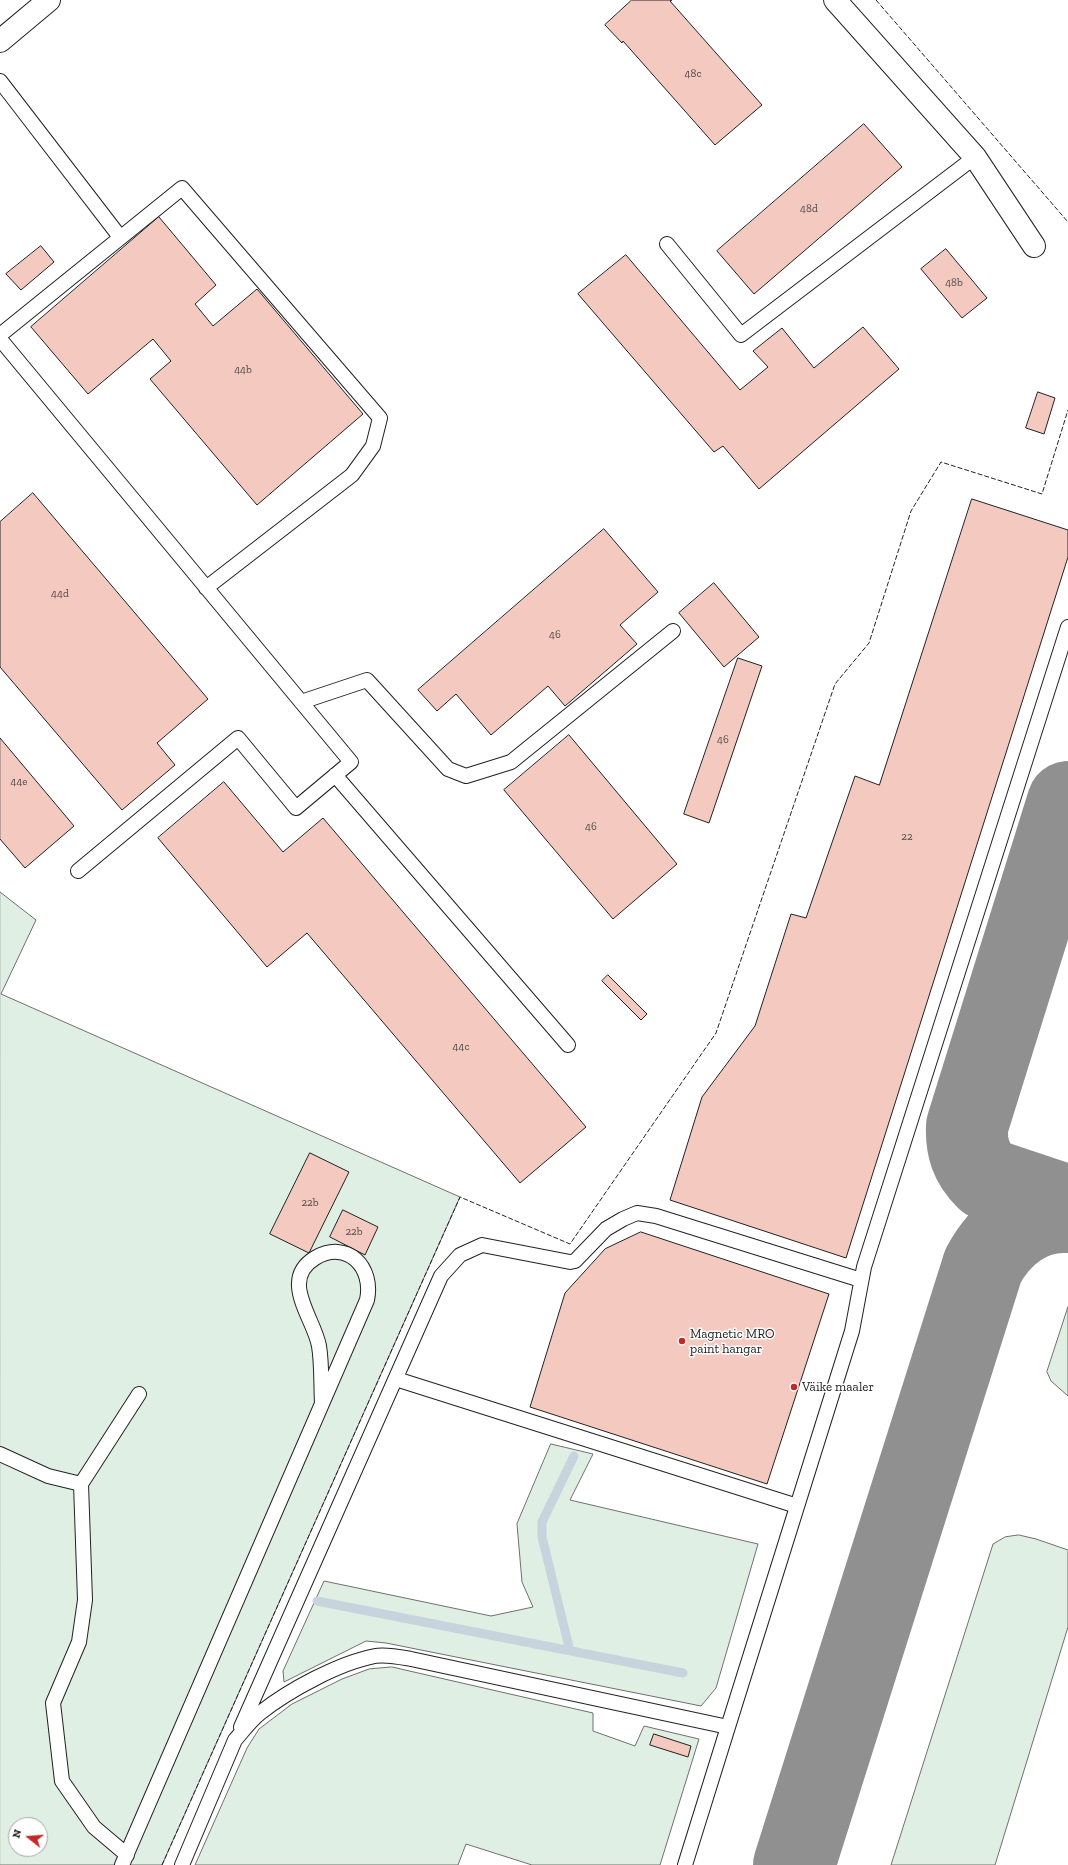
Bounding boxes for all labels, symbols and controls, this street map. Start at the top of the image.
house number: 48c [685,67,701,81]
house number: 48d [800,202,818,216]
house number: 48b [945,276,963,290]
house number: 44b [234,363,252,377]
house number: 44d [51,587,69,601]
house number: 46 [549,628,561,642]
house number: 46 [717,733,729,747]
house number: 44e [10,775,28,789]
house number: 46 [585,820,597,834]
house number: 22 [901,830,913,844]
house number: 44c [453,1040,469,1054]
house number: 22b [301,1196,319,1210]
house number: 22b [345,1225,363,1239]
place label: Magnetic MRO paint hangar [690,1326,775,1357]
marker: Magnetic MRO paint hangar [677,1336,687,1346]
place label: Väike maaler [802,1379,874,1395]
marker: Väike maaler [789,1382,799,1392]
north arrow [8,1817,48,1857]
text: N [10,1828,24,1840]

